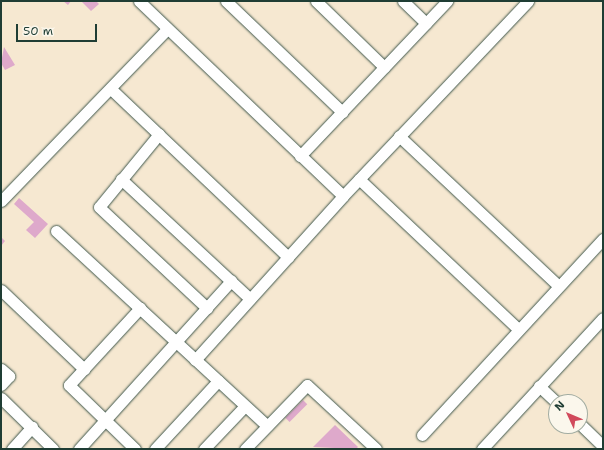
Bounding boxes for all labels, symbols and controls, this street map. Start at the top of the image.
scale bar [18,16,99,42]
text: 50 m [23,23,53,39]
north arrow [548,394,588,434]
text: N [551,398,568,414]

